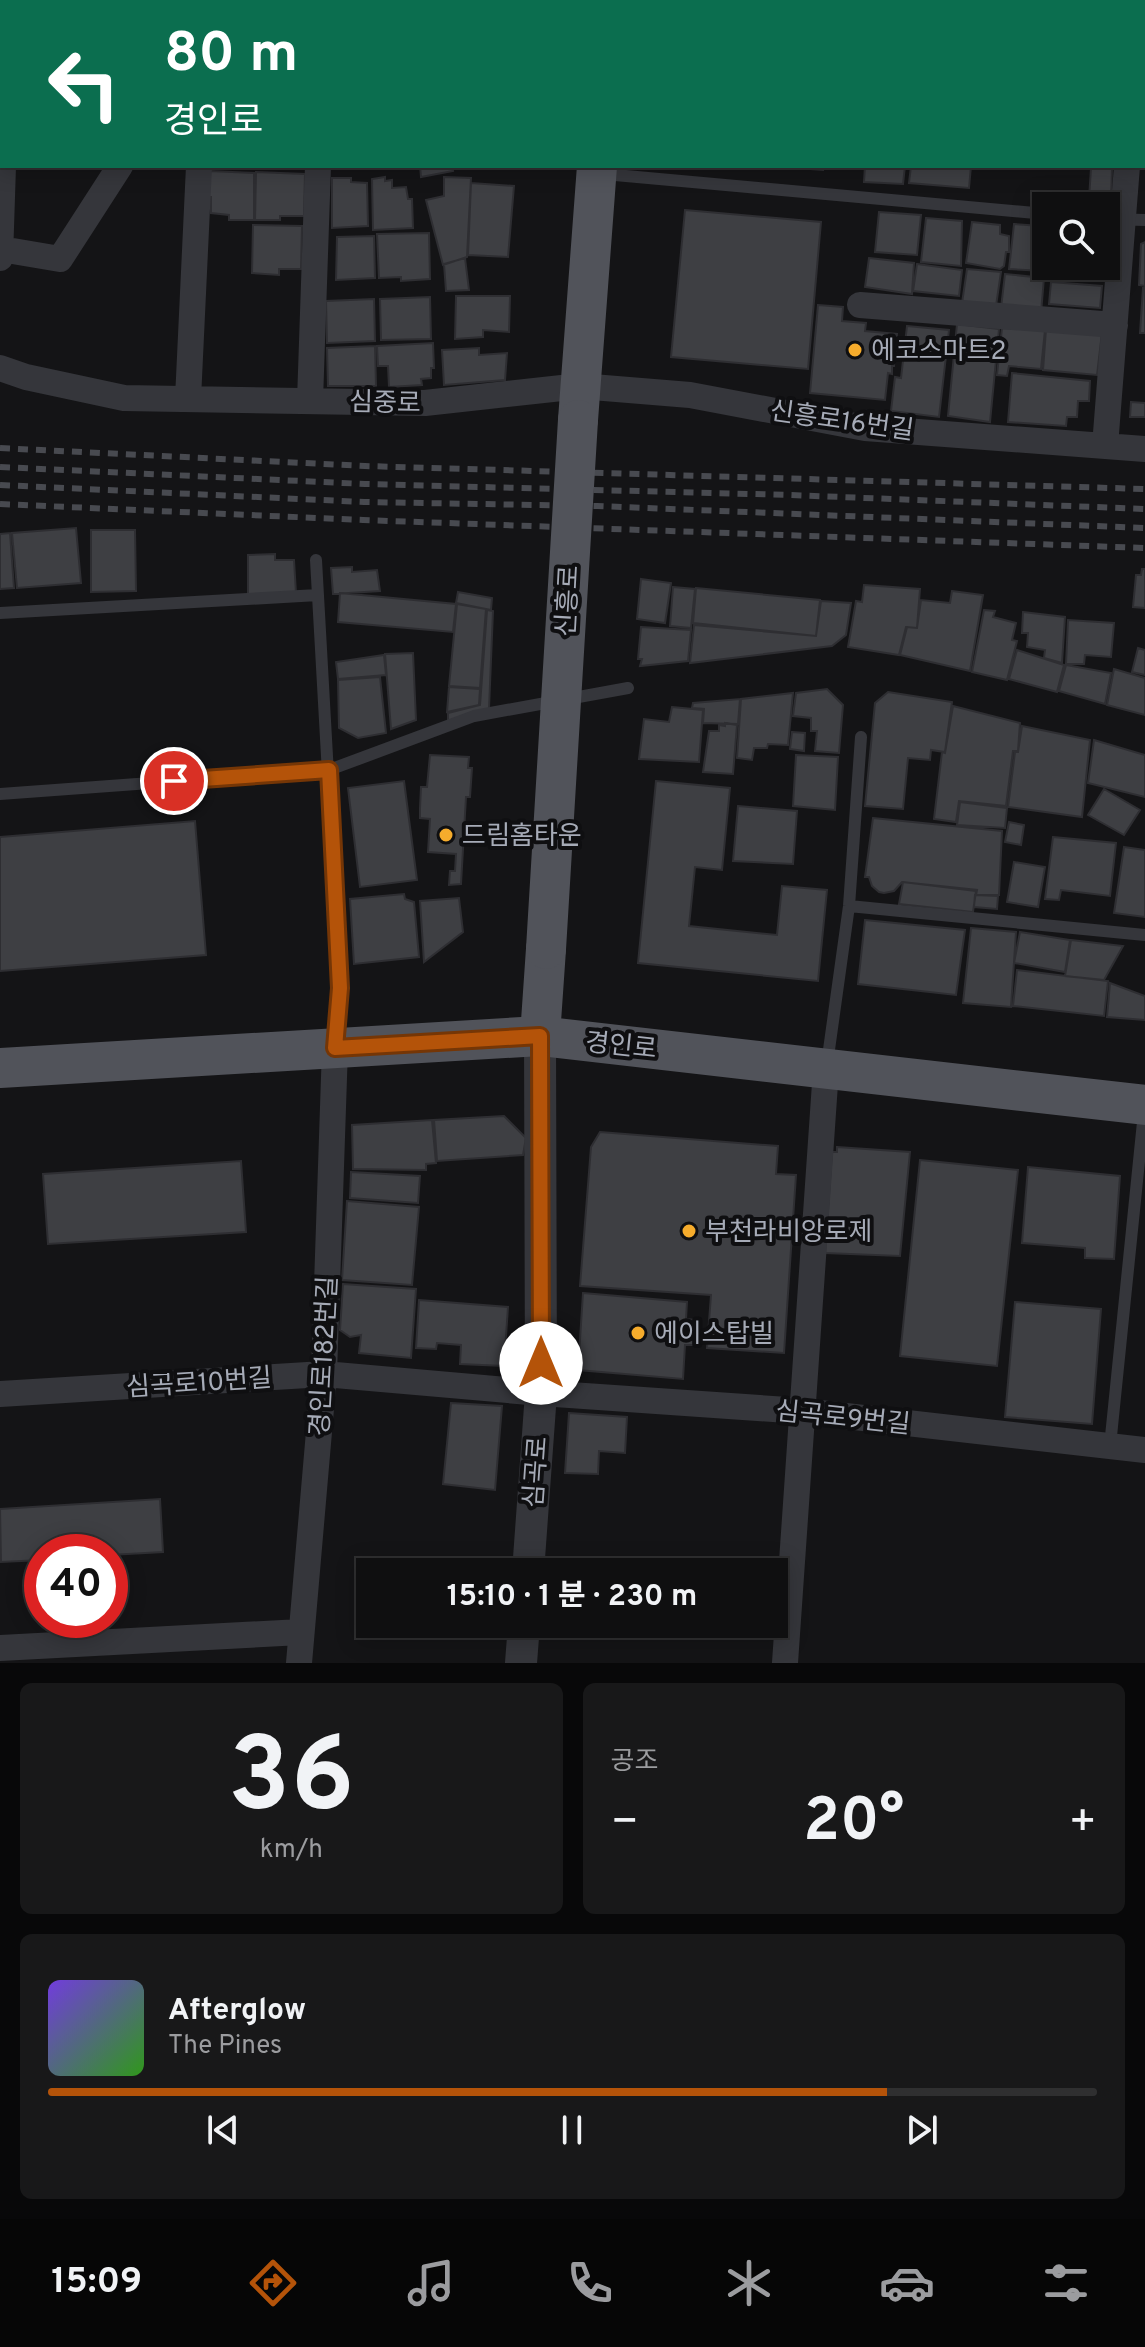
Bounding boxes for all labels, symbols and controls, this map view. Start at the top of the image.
text: 80 m [164,21,298,91]
icon: left [32,32,136,136]
text: 경인로 [164,100,263,146]
map controls [1032,192,1120,280]
button: search [1032,192,1120,280]
place label: 에코스마트2 [871,336,1007,369]
marker: 에코스마트2 [846,341,864,359]
street label: 심중로 [349,387,421,422]
street label: 신흥로16번길 [768,396,916,449]
street label: 신흥로 [551,564,588,638]
pin [140,747,208,815]
icon: arrive [152,759,196,803]
place label: 드림홈타운 [462,821,582,854]
marker: 드림홈타운 [437,826,455,844]
street label: 경인로 [583,1027,658,1068]
place label: 부천라비앙로제 [705,1217,872,1250]
marker: 부천라비앙로제 [680,1222,698,1240]
street label: 경인로182번길 [305,1275,346,1437]
place label: 에이스탑빌 [654,1319,774,1352]
position arrow [499,1321,583,1405]
marker: 에이스탑빌 [629,1324,647,1342]
street label: 심곡로10번길 [125,1363,273,1406]
street label: 심곡로9번길 [774,1396,912,1443]
street label: 심곡로 [519,1435,556,1509]
speed limit sign: 40 [24,1534,128,1638]
text: 15:10 · 1 분 · 230 m [447,1579,697,1616]
text: 36 [228,1716,354,1848]
text: 공조 [611,1746,658,1779]
text: 20° [803,1786,904,1862]
text: − [611,1796,639,1852]
text: + [1069,1796,1097,1852]
text: km/h [260,1834,323,1867]
text: Afterglow [168,1993,306,2030]
text: The Pines [168,2030,282,2063]
icon: previous [201,2108,245,2152]
icon: pause [550,2108,594,2152]
icon: next [900,2108,944,2152]
icon: directions [245,2255,301,2311]
icon: music [403,2255,459,2311]
icon: phone [562,2255,618,2311]
icon: climate [721,2255,777,2311]
icon: car [879,2255,935,2311]
icon: filters [1038,2255,1094,2311]
text: 15:09 [51,2260,142,2306]

